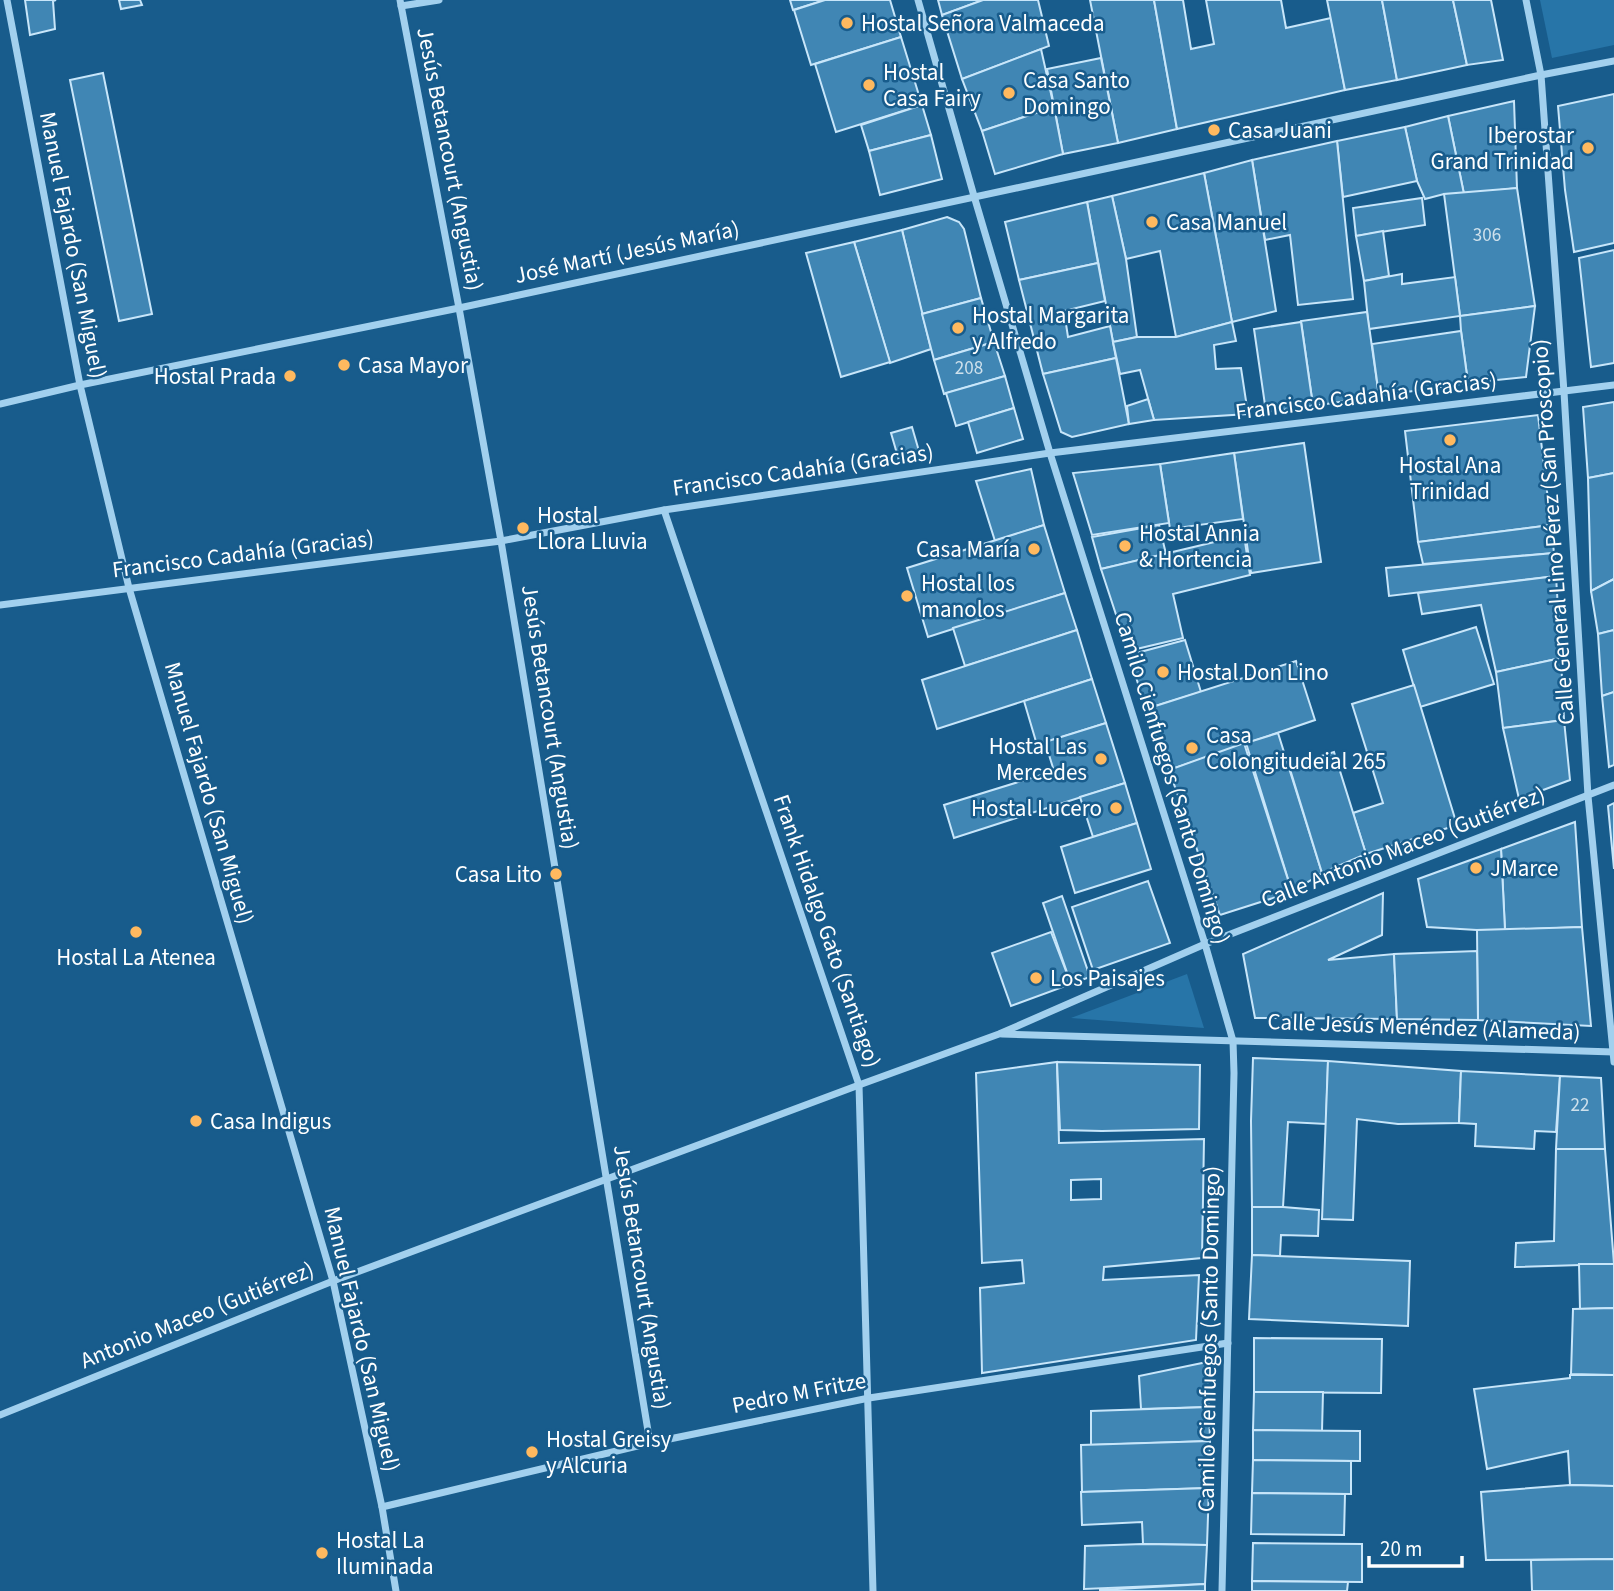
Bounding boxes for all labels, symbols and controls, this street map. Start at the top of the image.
place label: Hostal Señora Valmaceda [861,7,1105,40]
marker: Hostal Señora Valmaceda [839,15,855,31]
street label: Jesús Betancourt (Angustia) [408,24,492,294]
place label: Hostal Casa Fairy [883,56,981,115]
place label: Casa Santo Domingo [1023,64,1130,123]
marker: Hostal Casa Fairy [861,77,877,93]
marker: Casa Santo Domingo [1001,85,1017,101]
street label: Manuel Fajardo (San Miguel) [31,109,115,381]
place label: Casa Juani [1228,114,1332,147]
place label: Iberostar Grand Trinidad [1431,119,1575,178]
marker: Casa Juani [1206,122,1222,138]
marker: Iberostar Grand Trinidad [1580,140,1596,156]
place label: Casa Manuel [1166,206,1287,239]
street label: José Martí (Jesús María) [511,212,743,292]
marker: Casa Manuel [1144,214,1160,230]
house number: 306 [1473,222,1501,249]
place label: Hostal Margarita y Alfredo [972,299,1129,358]
marker: Hostal Margarita y Alfredo [950,320,966,336]
street label: Calle General Lino Pérez (San Proscopio) [1523,338,1583,726]
place label: Casa Mayor [358,349,469,382]
house number: 208 [955,355,983,382]
marker: Casa Mayor [336,357,352,373]
place label: Hostal Prada [154,360,276,393]
street label: Francisco Cadahía (Gracias) [1233,364,1499,428]
marker: Hostal Prada [282,368,298,384]
marker: Hostal Ana Trinidad [1442,432,1458,448]
street label: Francisco Cadahía (Gracias) [670,435,936,505]
place label: Hostal Ana Trinidad [1399,449,1501,508]
place label: Hostal Llora Lluvia [537,499,648,558]
place label: Hostal Annia & Hortencia [1139,517,1260,576]
marker: Hostal Llora Lluvia [515,520,531,536]
street label: Francisco Cadahía (Gracias) [110,522,376,586]
place label: Casa María [916,533,1020,566]
marker: Hostal Annia & Hortencia [1117,538,1133,554]
marker: Casa María [1026,541,1042,557]
place label: Hostal los manolos [921,567,1015,626]
street label: Jesús Betancourt (Angustia) [513,582,587,852]
marker: Hostal los manolos [899,588,915,604]
street label: Camilo Cienfuegos (Santo Domingo) [1106,608,1238,948]
place label: Hostal Don Lino [1177,656,1329,689]
street label: Manuel Fajardo (San Miguel) [156,658,262,928]
marker: Hostal Don Lino [1155,664,1171,680]
place label: Casa Colongitudeial 265 [1206,719,1386,778]
place label: Hostal Las Mercedes [989,730,1087,789]
marker: Casa Colongitudeial 265 [1184,740,1200,756]
marker: Hostal Las Mercedes [1093,751,1109,767]
street label: Calle Antonio Maceo (Gutiérrez) [1256,777,1550,917]
street label: Frank Hidalgo Gato (Santiago) [765,790,889,1072]
place label: Hostal Lucero [971,792,1102,825]
marker: Hostal Lucero [1108,800,1124,816]
place label: JMarce [1490,852,1559,885]
place label: Casa Lito [455,858,542,891]
marker: JMarce [1468,860,1484,876]
marker: Casa Lito [548,866,564,882]
marker: Hostal La Atenea [128,924,144,940]
place label: Hostal La Atenea [56,941,216,974]
place label: Los Paisajes [1050,962,1165,995]
marker: Los Paisajes [1028,970,1044,986]
street label: Calle Jesús Menéndez (Alameda) [1267,1005,1581,1049]
house number: 22 [1571,1092,1589,1119]
place label: Casa Indigus [210,1105,331,1138]
marker: Casa Indigus [188,1113,204,1129]
street label: Jesús Betancourt (Angustia) [605,1142,679,1412]
street label: Camilo Cienfuegos (Santo Domingo) [1189,1166,1229,1512]
street label: Manuel Fajardo (San Miguel) [315,1203,409,1475]
street label: Antonio Maceo (Gutiérrez) [75,1253,319,1377]
street label: Pedro M Fritze [729,1364,869,1422]
place label: Hostal Greisy y Alcuria [546,1423,672,1482]
marker: Hostal Greisy y Alcuria [524,1444,540,1460]
place label: Hostal La Iluminada [336,1524,434,1583]
scale bar [1369,1524,1462,1568]
text: 20 m [1380,1534,1422,1564]
marker: Hostal La Iluminada [314,1545,330,1561]

